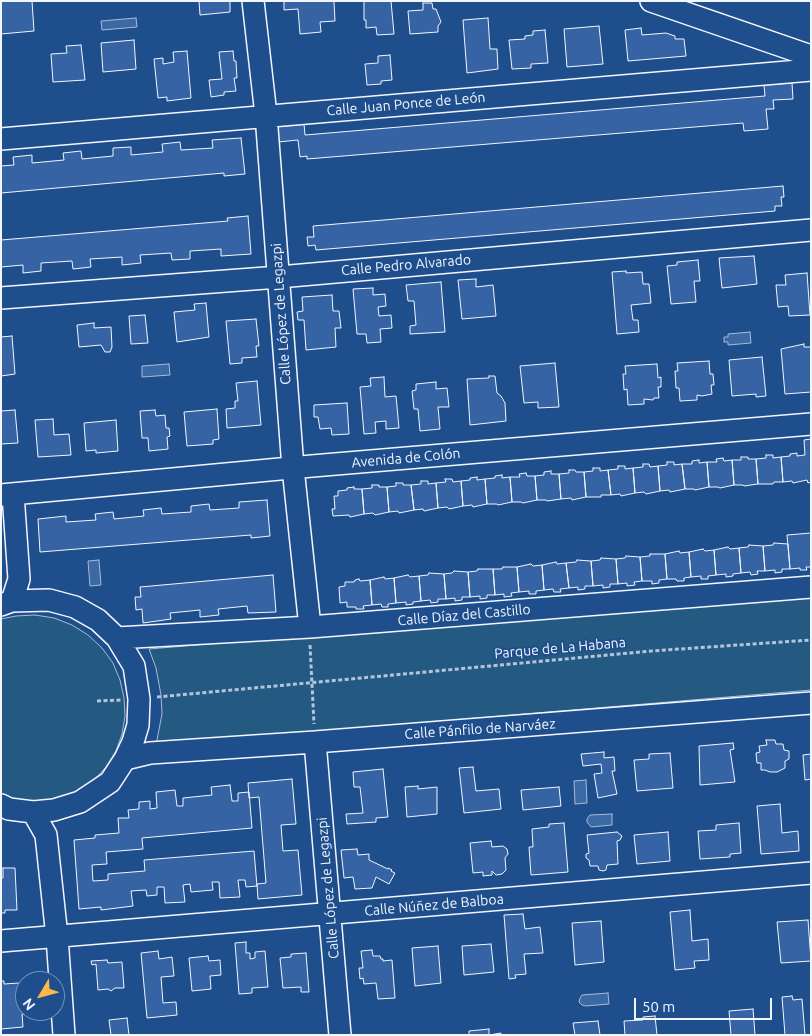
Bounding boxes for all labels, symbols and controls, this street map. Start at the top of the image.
street label: Calle Juan Ponce de León [326,89,486,119]
street label: Calle López de Legazpi [268,242,294,386]
street label: Calle Pedro Alvarado [340,251,472,279]
street label: Avenida de Colón [351,445,461,471]
street label: Calle Díaz del Castillo [397,601,531,629]
street label: Parque de La Habana [493,634,627,662]
street label: Calle Pánfilo de Narváez [404,715,556,743]
street label: Calle López de Legazpi [313,816,343,960]
street label: Calle Núñez de Balboa [364,891,504,919]
north arrow [15,971,65,1021]
scale bar [637,988,774,1020]
text: N [19,995,38,1013]
text: 50 m [642,998,675,1015]

